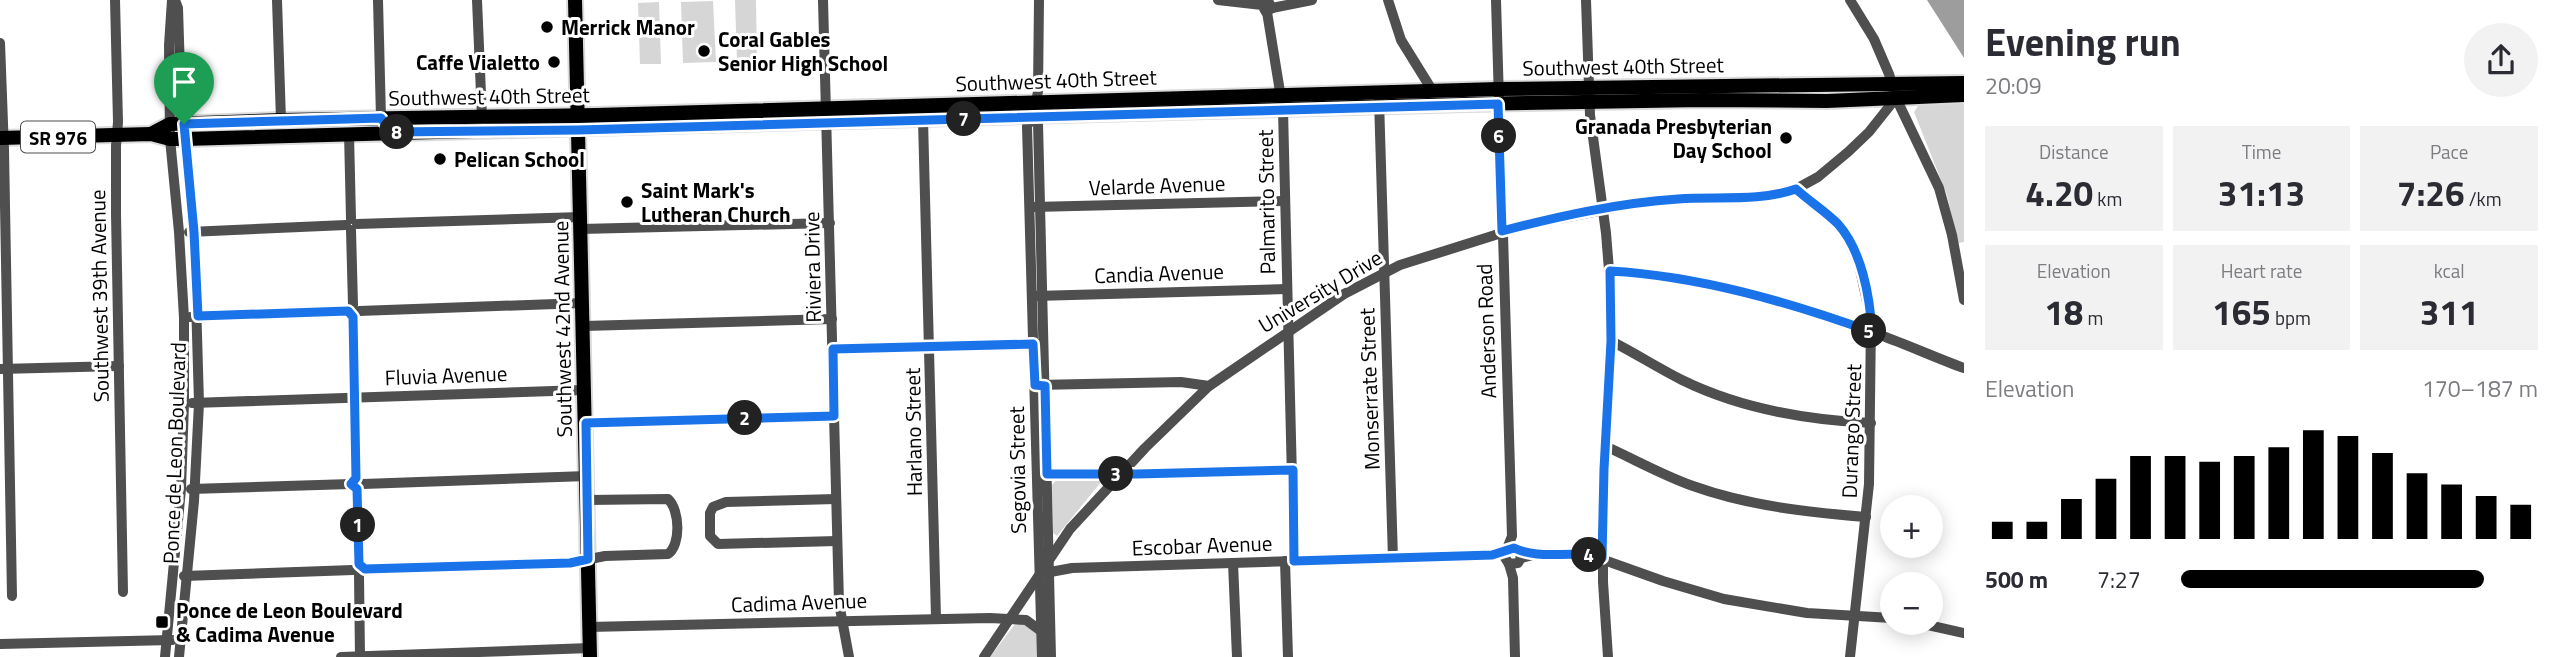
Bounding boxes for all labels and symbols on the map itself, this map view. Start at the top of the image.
place label: Merrick Manor [561,11,695,43]
marker: Merrick Manor [539,19,555,35]
place label: Coral Gables Senior High School [718,23,888,79]
marker: Coral Gables Senior High School [696,43,712,59]
place label: Caffe Vialetto [416,46,540,78]
street label: Southwest 40th Street [1522,48,1725,84]
pin [154,52,214,124]
marker: Caffe Vialetto [546,54,562,70]
street label: Southwest 40th Street [955,60,1158,100]
street label: Southwest 40th Street [388,78,591,114]
pin: 7 [946,102,982,136]
place label: Granada Presbyterian Day School [1575,110,1772,166]
pin: 8 [380,114,414,150]
pin: 6 [1482,118,1516,154]
road number: SR 976 [21,122,95,153]
street label: Palmarito Street [1249,129,1283,275]
marker: Granada Presbyterian Day School [1778,130,1794,146]
place label: Pelican School [454,143,585,175]
marker: Pelican School [432,151,448,167]
street label: Velarde Avenue [1088,167,1226,203]
place label: Saint Mark's Lutheran Church [641,174,791,230]
street label: Southwest 39th Avenue [81,189,117,403]
marker: Saint Mark's Lutheran Church [619,194,635,210]
street label: Riviera Drive [795,211,829,323]
street label: Southwest 42nd Avenue [544,220,580,438]
street label: University Drive [1252,241,1388,341]
street label: Candia Avenue [1094,255,1224,291]
street label: Anderson Road [1468,263,1504,399]
street label: Monserrate Street [1350,307,1388,471]
pin: 5 [1852,314,1886,348]
street label: Ponce de Leon Boulevard [154,342,194,564]
street label: Fluvia Avenue [384,357,508,393]
street label: Durango Street [1833,363,1869,499]
street label: Harlano Street [896,367,930,497]
pin: 2 [728,400,762,436]
street label: Segovia Street [1000,405,1034,534]
pin: 3 [1098,456,1134,491]
pin: 1 [340,508,376,542]
street label: Escobar Avenue [1131,527,1273,563]
pin: 4 [1572,538,1606,572]
street label: Cadima Avenue [730,584,868,620]
place label: Ponce de Leon Boulevard & Cadima Avenue [176,594,403,650]
marker: Ponce de Leon Boulevard & Cadima Avenue [154,614,170,630]

